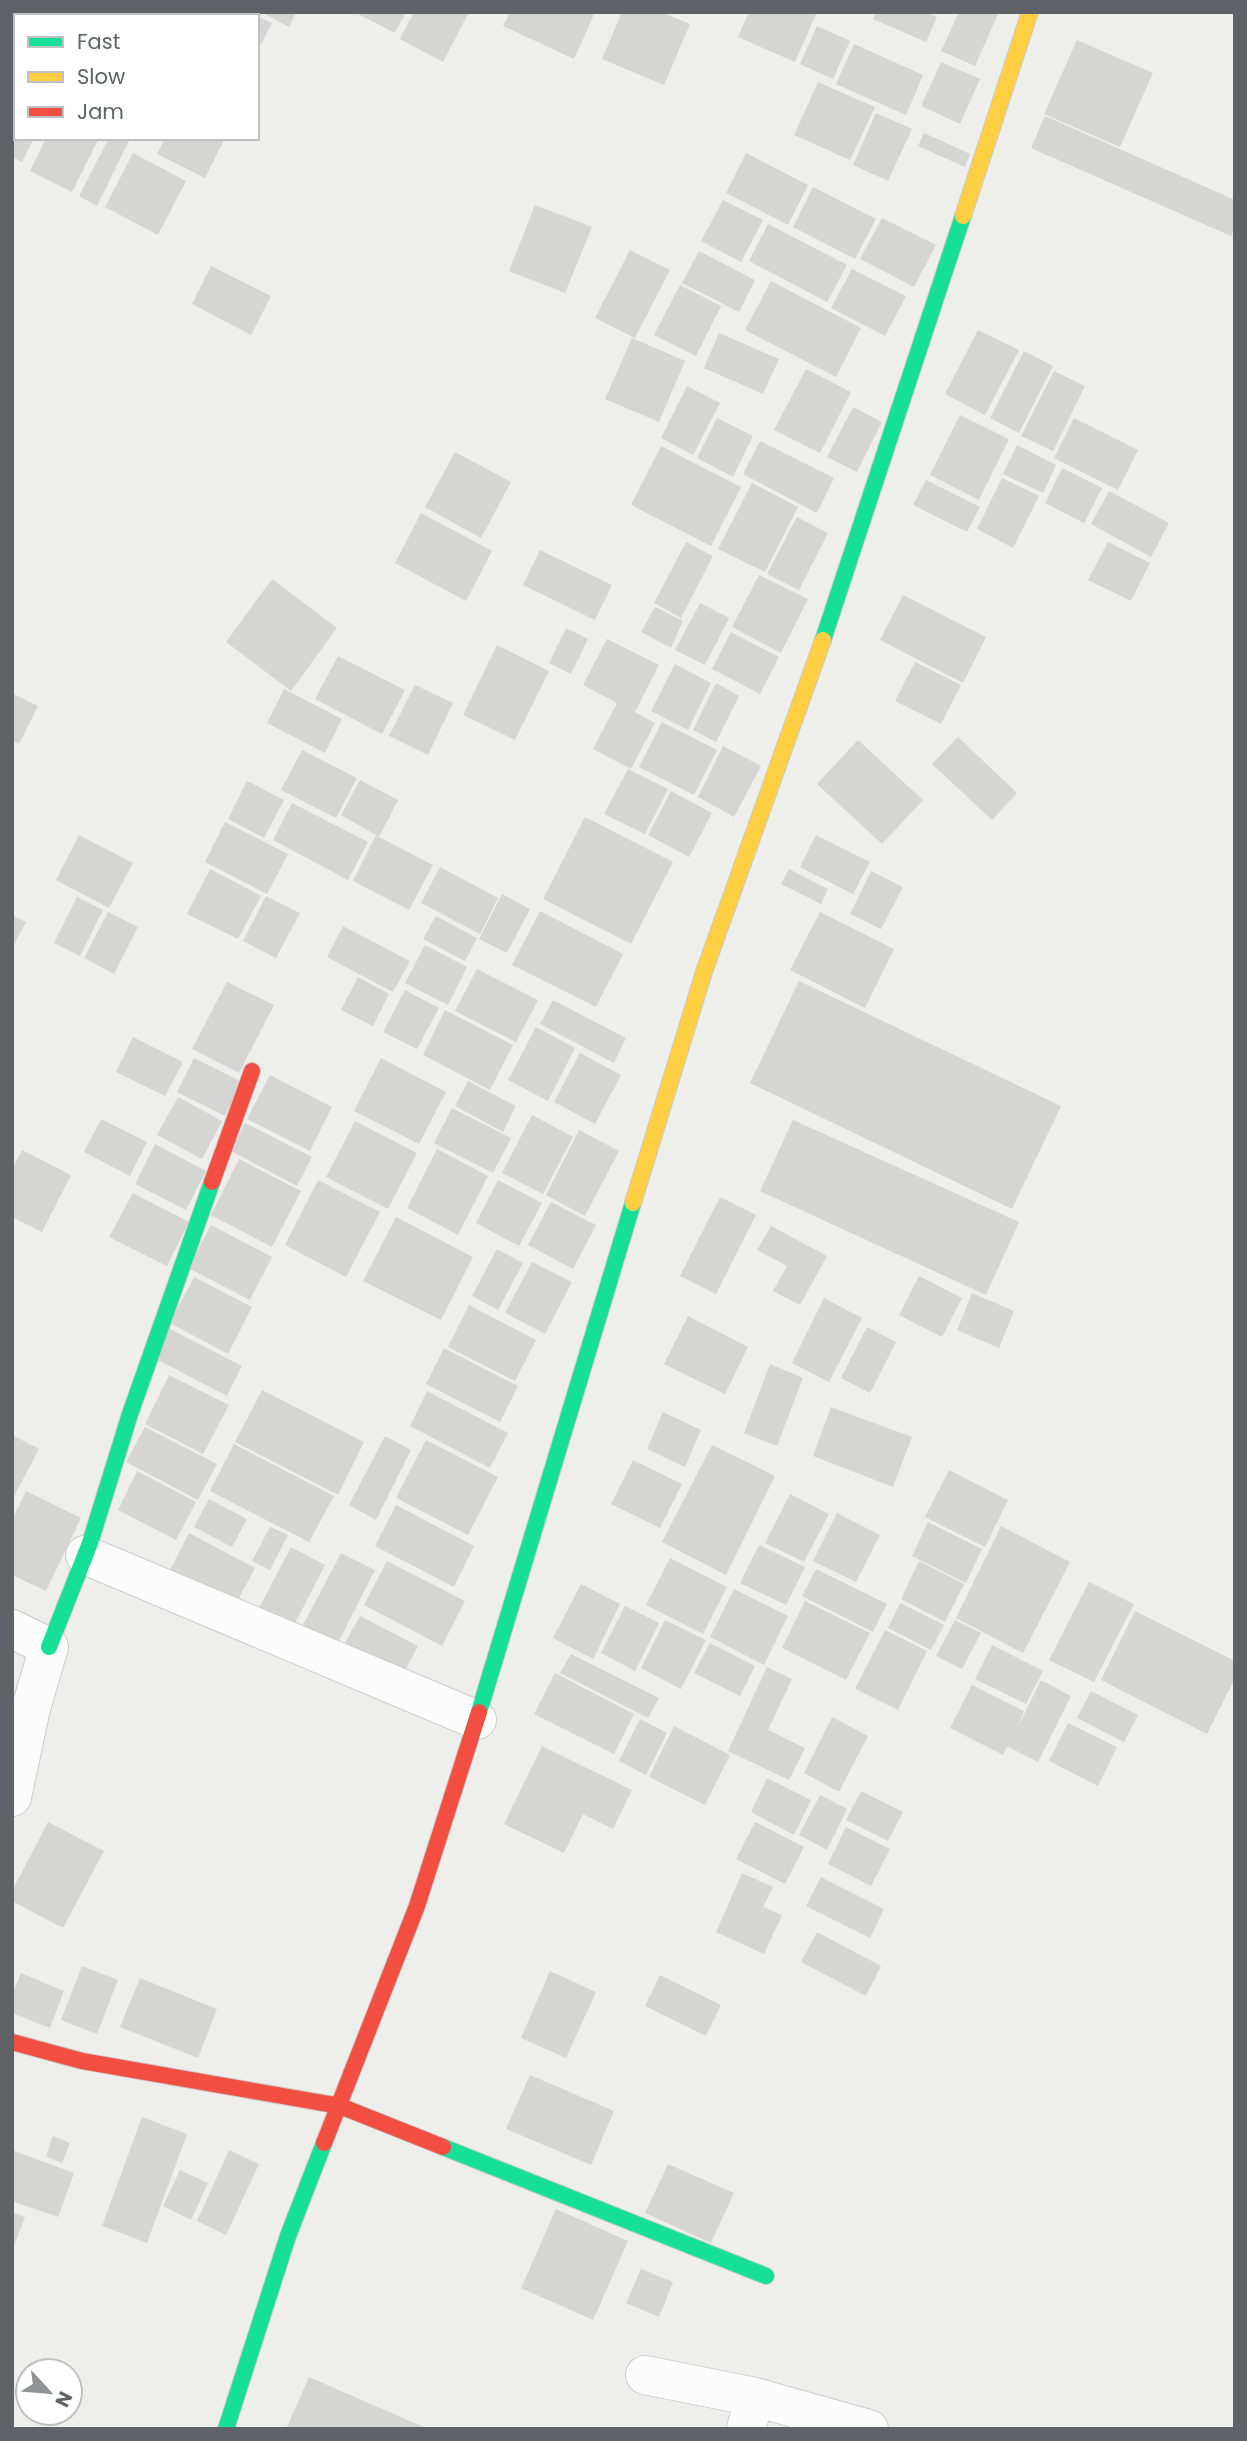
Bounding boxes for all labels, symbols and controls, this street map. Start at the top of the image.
legend [14,14,259,140]
text: Fast [77,27,120,56]
text: Slow [77,62,125,91]
text: Jam [77,97,124,126]
north arrow [14,2357,84,2427]
text: N [49,2387,79,2412]

